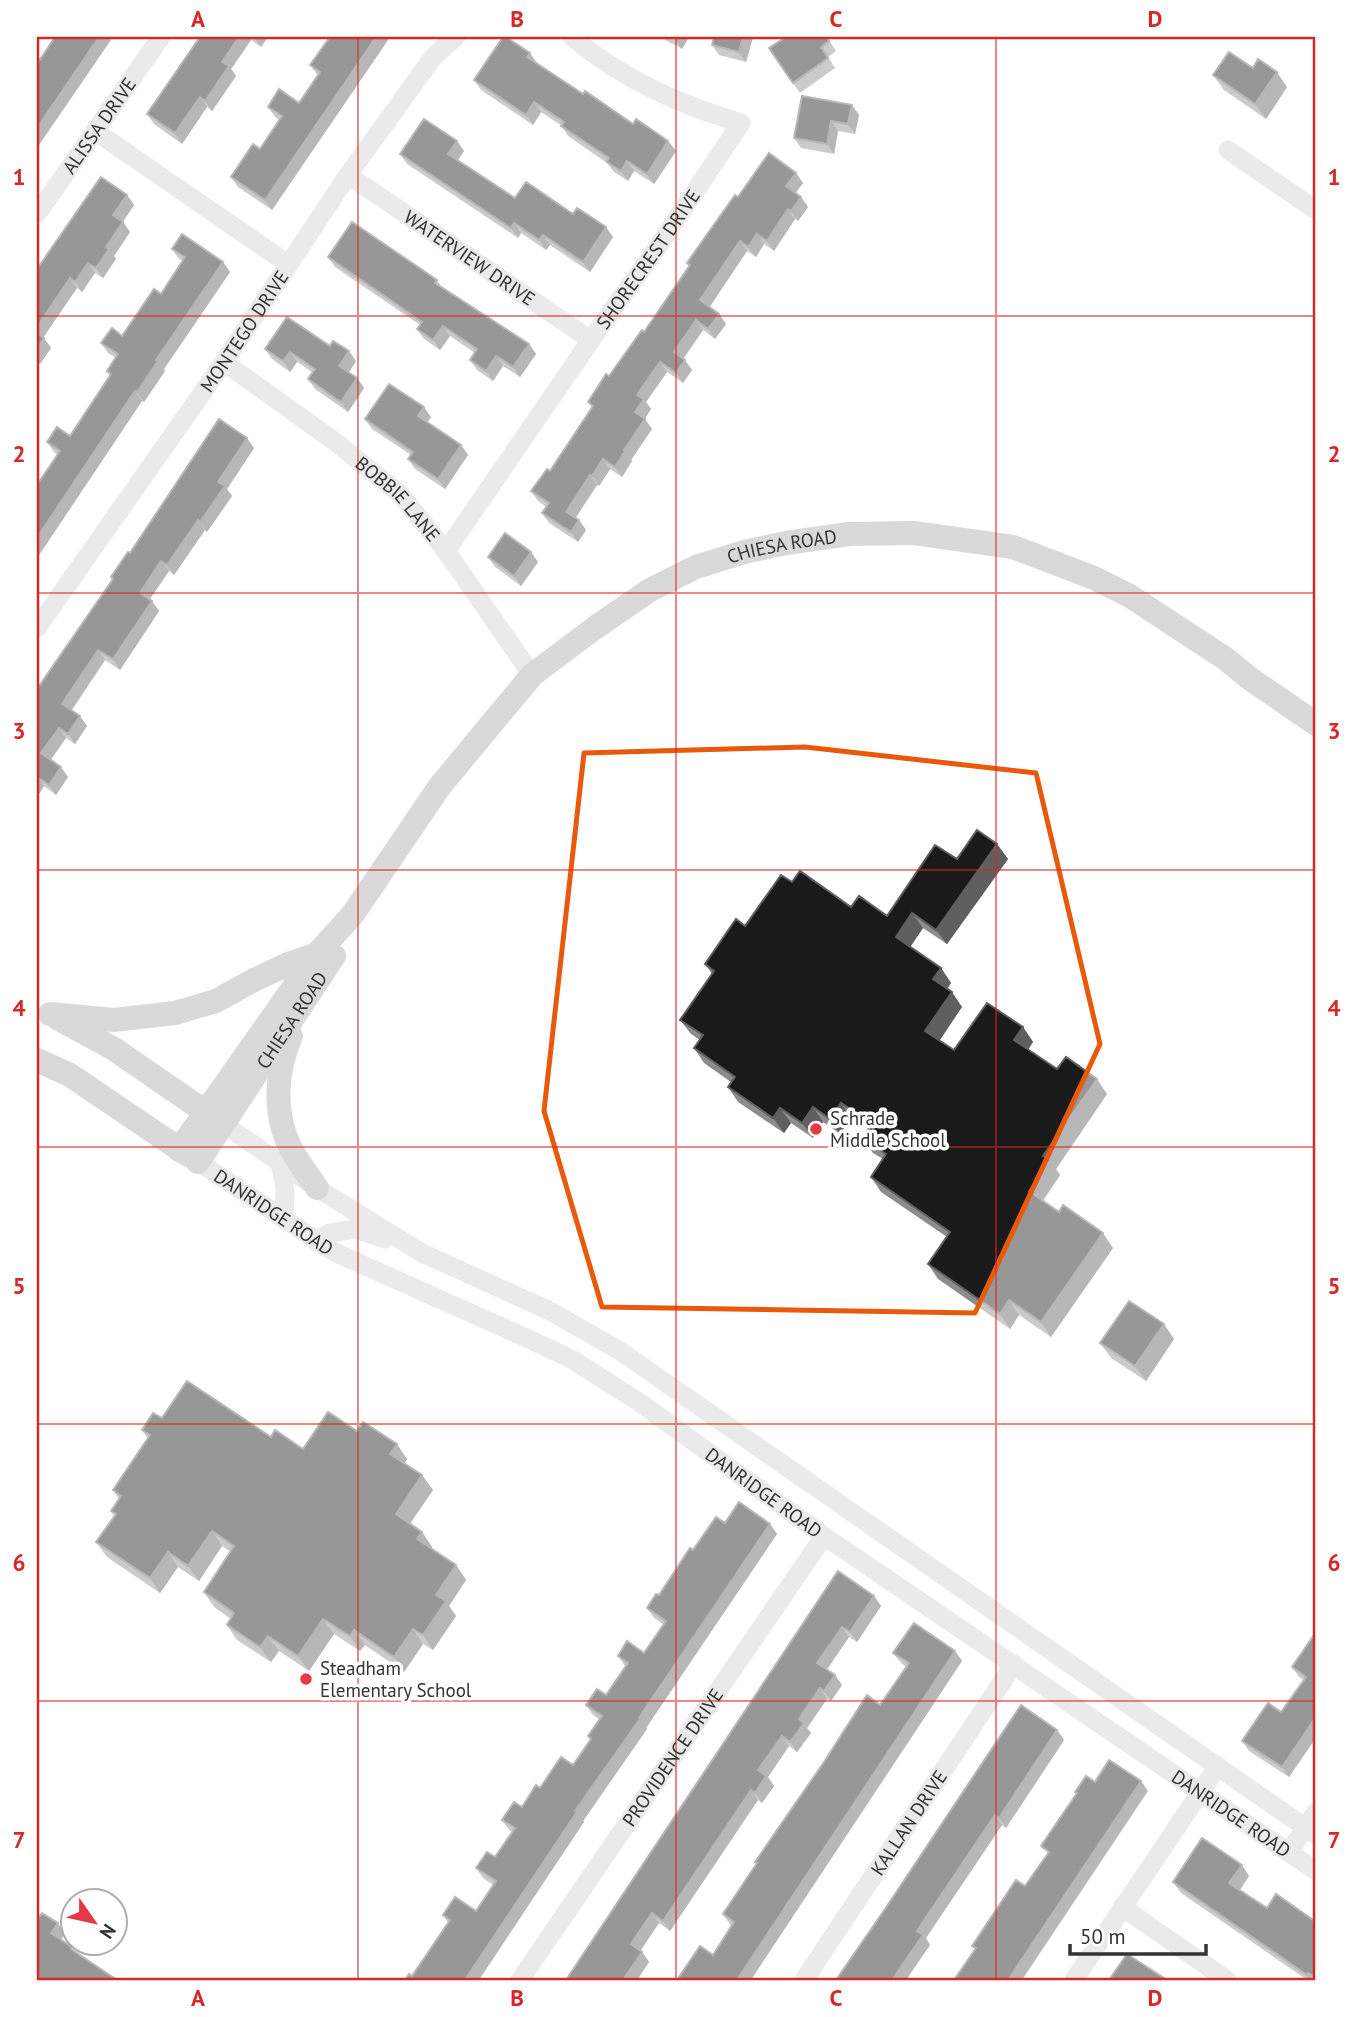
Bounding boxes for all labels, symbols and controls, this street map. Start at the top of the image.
text: A [191,4,205,33]
text: B [510,4,524,33]
text: C [830,4,843,33]
text: D [1148,4,1162,33]
street label: ALISSA DRIVE [57,73,141,178]
text: 1 [12,162,26,191]
text: 1 [1327,162,1341,191]
street label: SHORECREST DRIVE [591,185,705,334]
street label: WATERVIEW DRIVE [399,205,540,311]
street label: MONTEGO DRIVE [195,266,293,397]
text: 2 [12,439,26,468]
text: 2 [1327,439,1341,468]
street label: BOBBIE LANE [351,451,445,546]
street label: CHIESA ROAD [724,524,838,569]
text: 3 [12,716,26,745]
text: 3 [1327,716,1341,745]
street label: CHIESA ROAD [251,967,332,1073]
text: 4 [12,993,26,1022]
text: 4 [1327,993,1341,1022]
place label: Schrade Middle School [830,1106,946,1152]
marker: Schrade Middle School [808,1121,824,1137]
street label: DANRIDGE ROAD [209,1164,338,1260]
text: 5 [12,1271,26,1300]
text: 5 [1327,1271,1341,1300]
street label: DANRIDGE ROAD [701,1442,827,1543]
text: 6 [12,1548,26,1577]
text: 6 [1327,1548,1341,1577]
place label: Steadham Elementary School [320,1656,472,1702]
marker: Steadham Elementary School [298,1671,314,1687]
street label: PROVIDENCE DRIVE [617,1684,728,1831]
street label: DANRIDGE ROAD [1167,1764,1295,1862]
street label: KALLAN DRIVE [865,1765,952,1880]
text: 7 [12,1825,26,1854]
text: 7 [1327,1825,1341,1854]
north arrow [60,1888,130,1958]
scale bar [1070,1912,1206,1956]
text: N [95,1920,122,1943]
text: 50 m [1080,1923,1126,1950]
text: A [191,1983,205,2012]
text: B [510,1983,524,2012]
text: C [830,1983,843,2012]
text: D [1148,1983,1162,2012]

